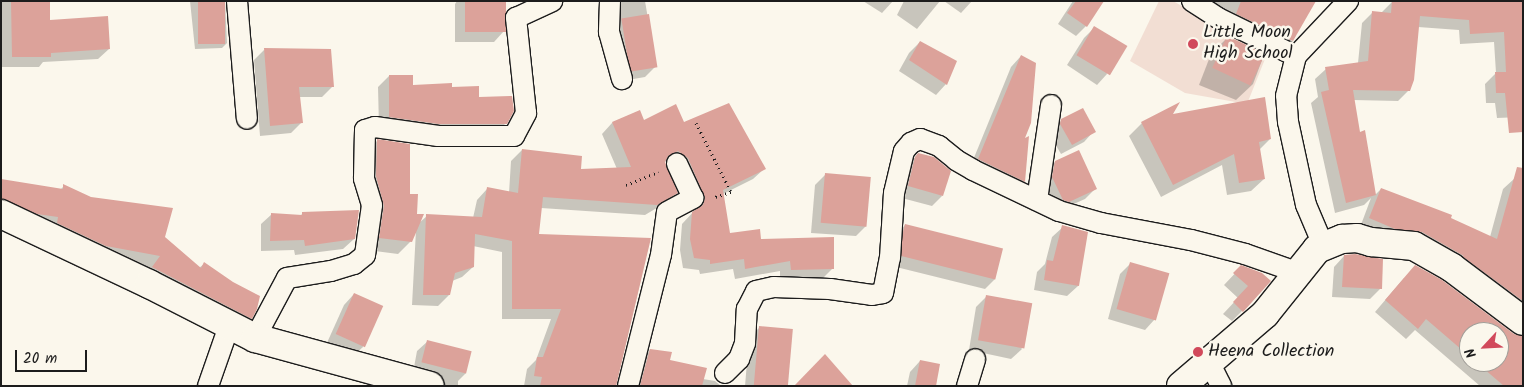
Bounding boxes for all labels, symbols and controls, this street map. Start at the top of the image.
place label: Little Moon High School [1203,23,1293,66]
marker: Little Moon High School [1187,38,1199,50]
north arrow [1459,322,1509,372]
scale bar [18,340,90,372]
place label: Heena Collection [1208,341,1334,363]
text: N [1459,344,1483,362]
marker: Heena Collection [1192,346,1204,358]
text: 20 m [23,347,57,371]

